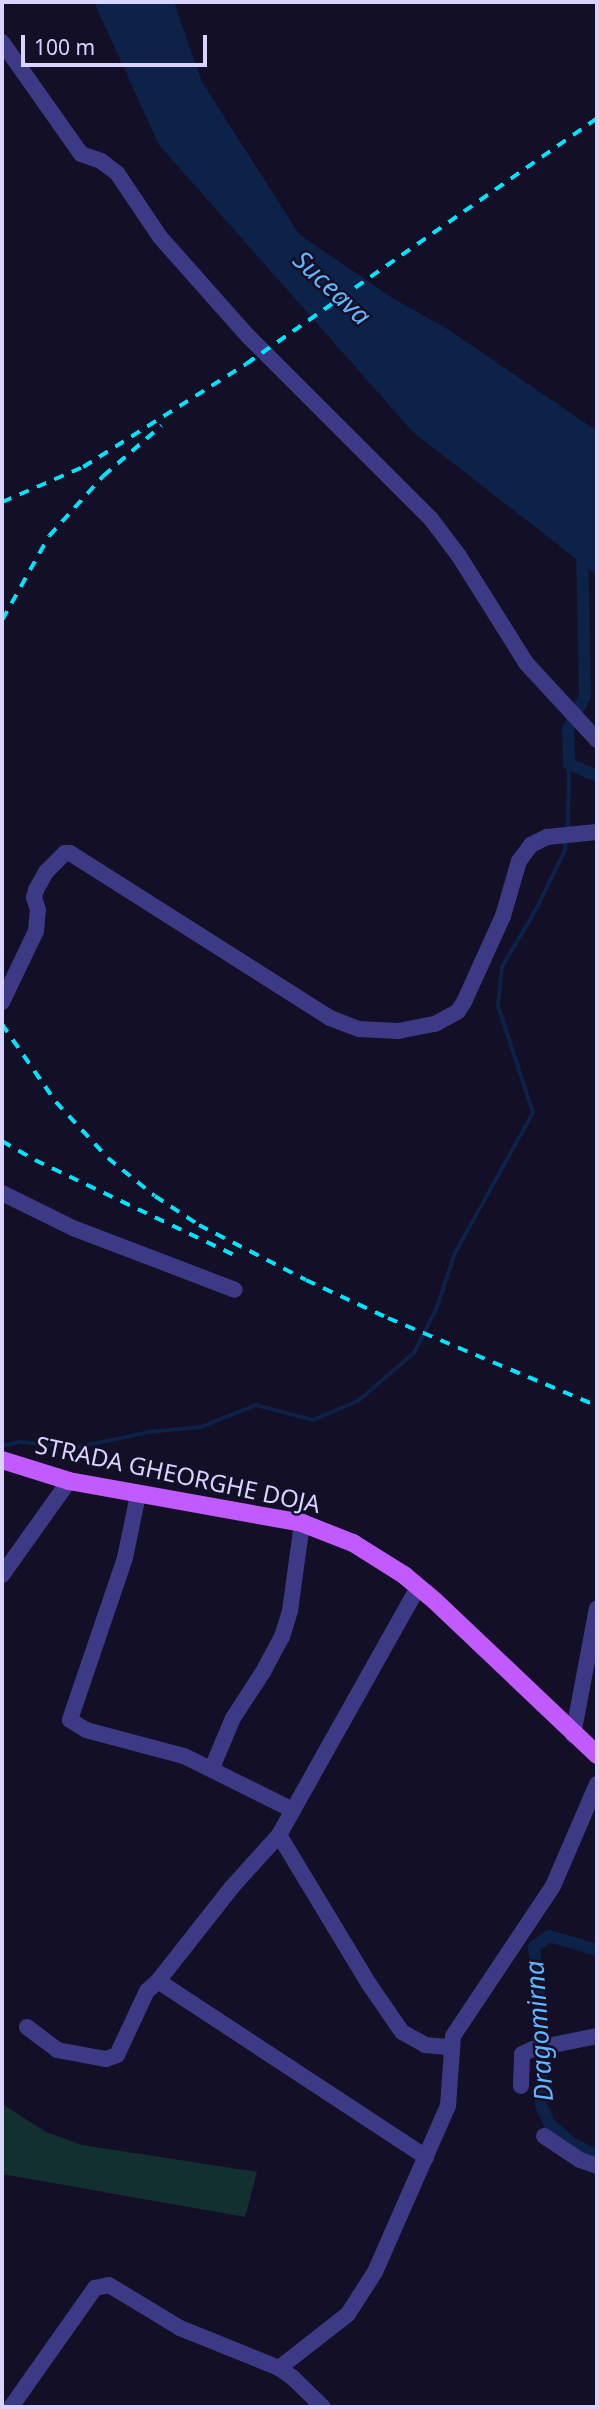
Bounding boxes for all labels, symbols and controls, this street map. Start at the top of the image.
scale bar [24,21,210,65]
text: 100 m [34,33,95,61]
water label: Suceava [287,244,377,332]
street label: STRADA GHEORGHE DOJA [33,1430,323,1518]
water label: Dragomirna [519,1959,559,2103]

